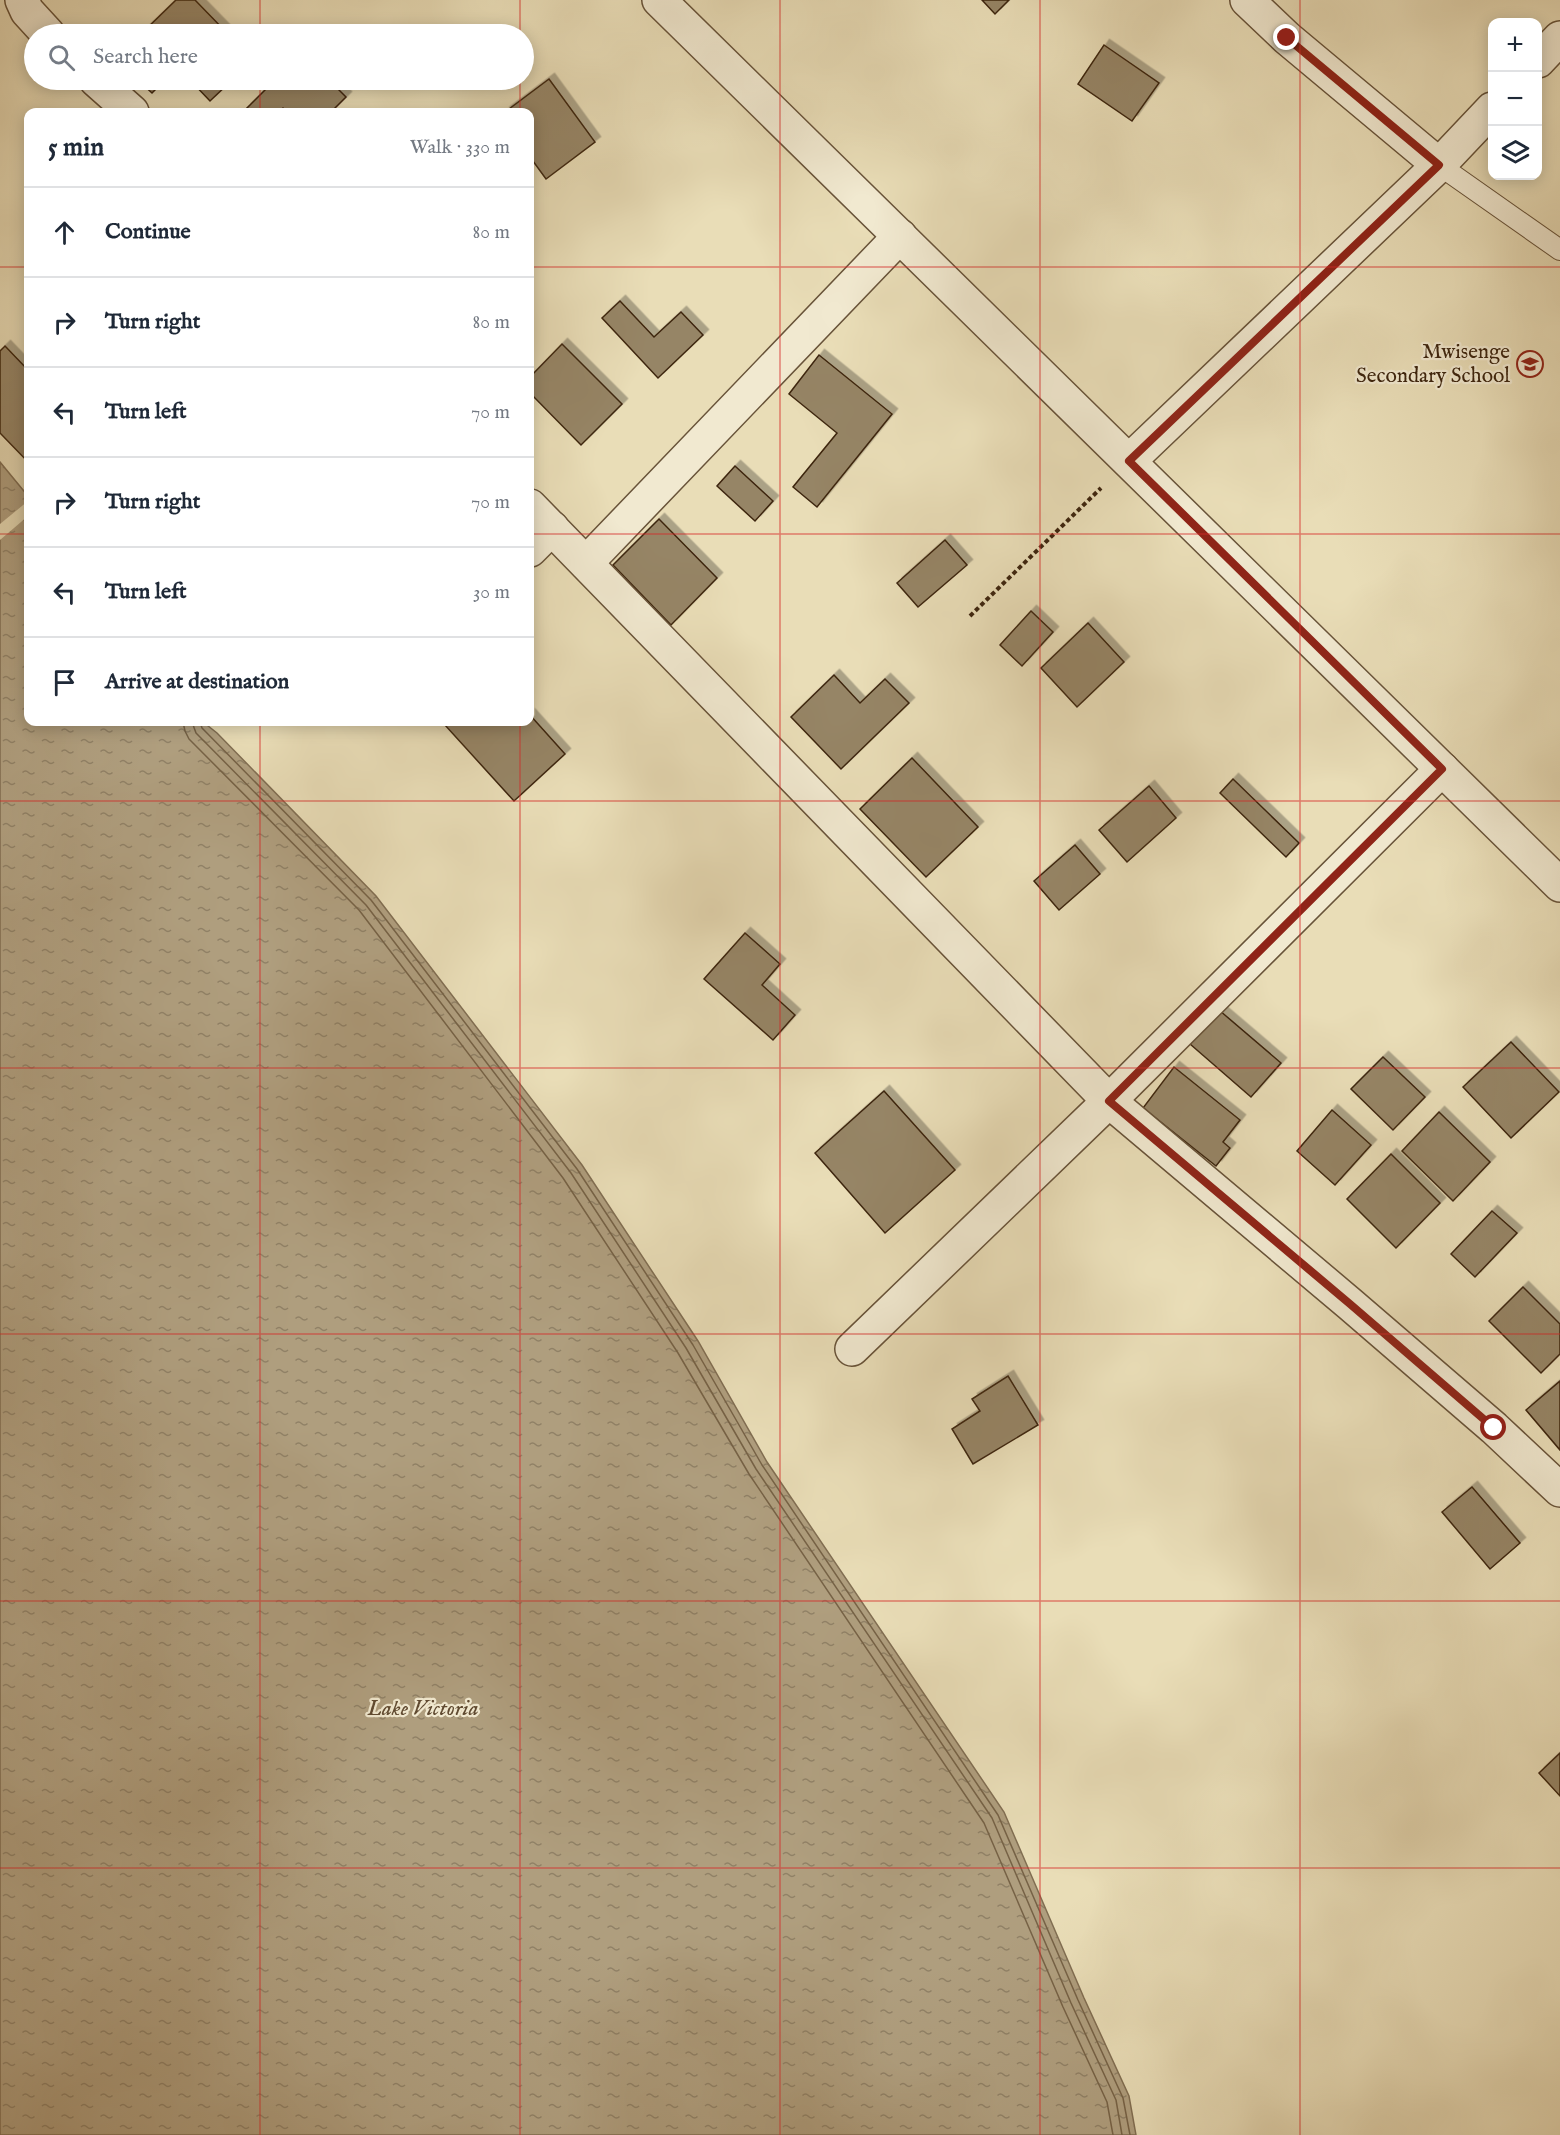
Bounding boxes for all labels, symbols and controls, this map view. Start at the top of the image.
map controls [1488,18,1542,180]
button: + [1488,18,1542,72]
search box [24,24,534,90]
route end [1273,24,1299,50]
icon: search [45,41,78,74]
text: Search here [93,43,198,71]
button: − [1488,72,1542,126]
button: layers [1488,126,1542,180]
text: 5 min [48,131,104,164]
text: Walk · 330 m [410,135,510,160]
icon: ahead [48,216,81,249]
text: Continue [105,218,191,246]
text: 80 m [473,220,510,245]
icon: right [48,306,81,339]
text: Turn right [105,308,200,336]
text: 80 m [473,310,510,335]
place label: Mwisenge Secondary School [1356,339,1510,390]
school or university icon: Mwisenge Secondary School [1515,349,1545,379]
icon: left [48,396,81,429]
text: Turn left [105,398,187,426]
text: 70 m [471,400,510,425]
icon: right [48,486,81,519]
text: Turn right [105,488,200,516]
text: 70 m [471,490,510,515]
icon: left [48,576,81,609]
text: Turn left [105,578,187,606]
text: 30 m [473,580,510,605]
icon: arrive [48,666,81,699]
text: Arrive at destination [105,668,289,696]
route start [1480,1414,1506,1440]
water label: Lake Victoria [367,1695,479,1723]

